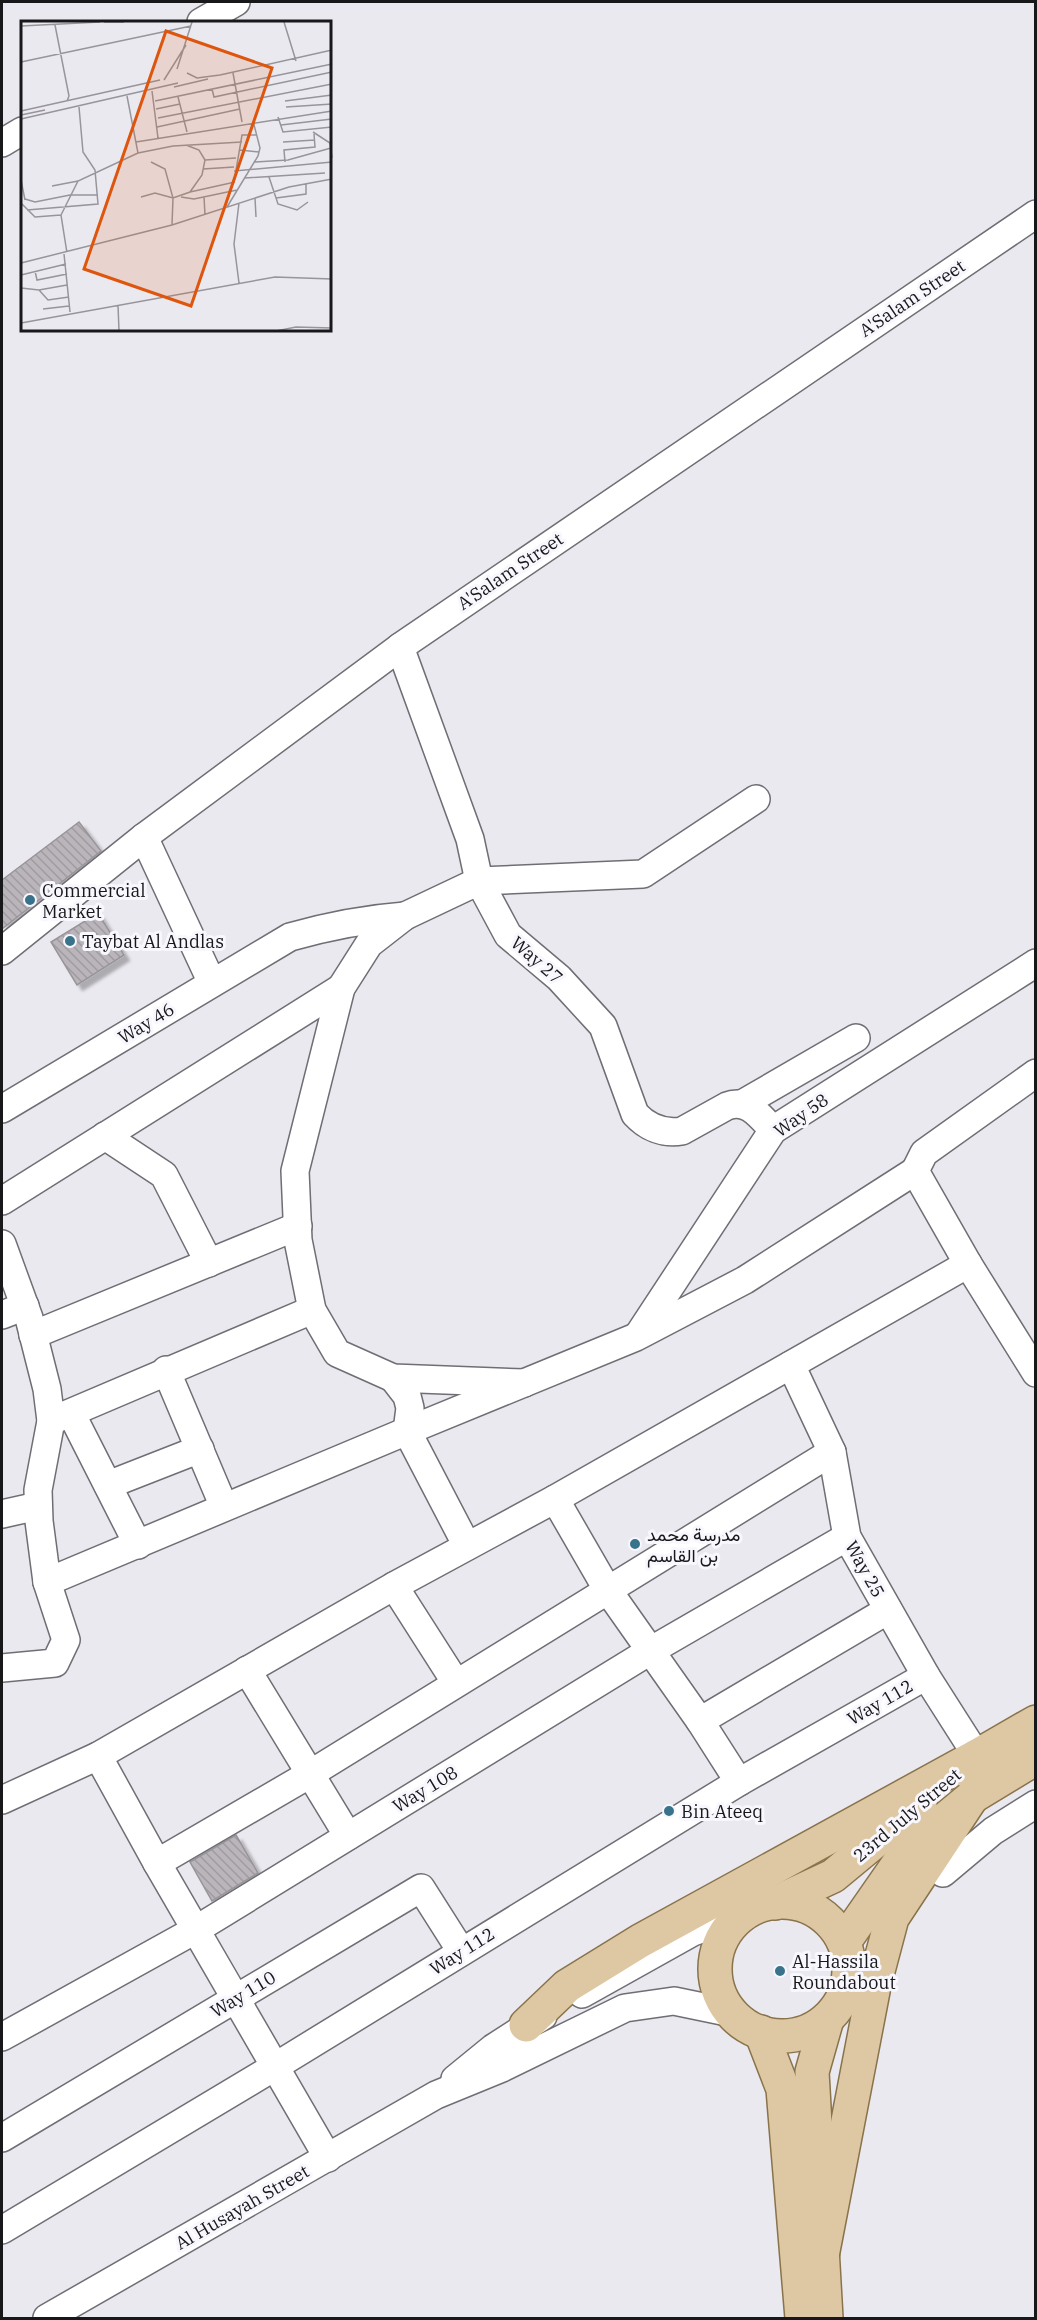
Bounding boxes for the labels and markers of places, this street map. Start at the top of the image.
place label: Commercial Market [42,879,146,923]
marker: Commercial Market [23,893,37,907]
place label: Taybat Al Andlas [82,930,224,953]
marker: Taybat Al Andlas [63,934,77,948]
place label: مدرسة محمد بن القاسم [647,1523,740,1568]
marker: مدرسة محمد بن القاسم [628,1537,642,1551]
place label: Bin Ateeq [681,1800,763,1823]
marker: Bin Ateeq [662,1804,676,1818]
place label: Al-Hassila Roundabout [792,1950,896,1994]
marker: Al-Hassila Roundabout [773,1964,787,1978]

